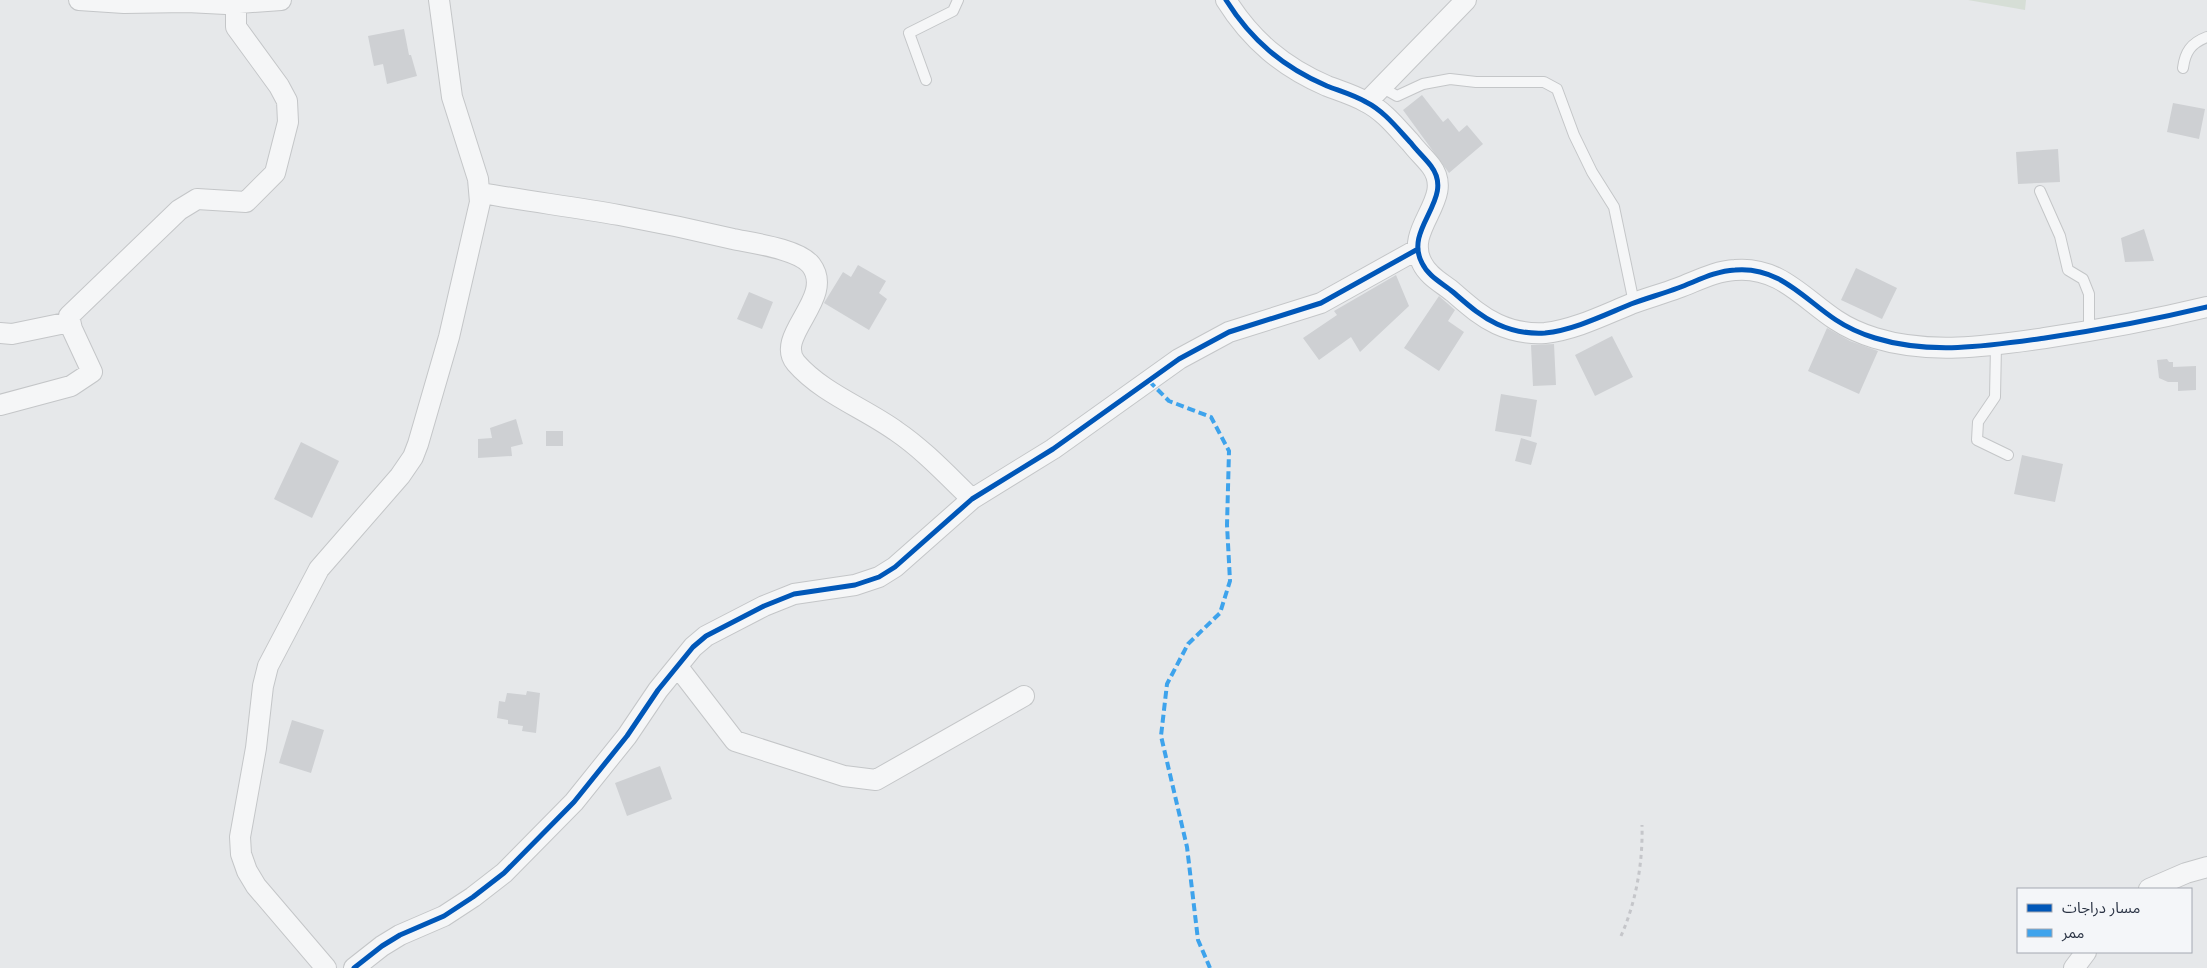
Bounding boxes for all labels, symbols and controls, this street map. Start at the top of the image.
legend [2017,888,2192,953]
text: مسار دراجات [2062,899,2140,917]
text: ممر [2061,924,2085,942]

